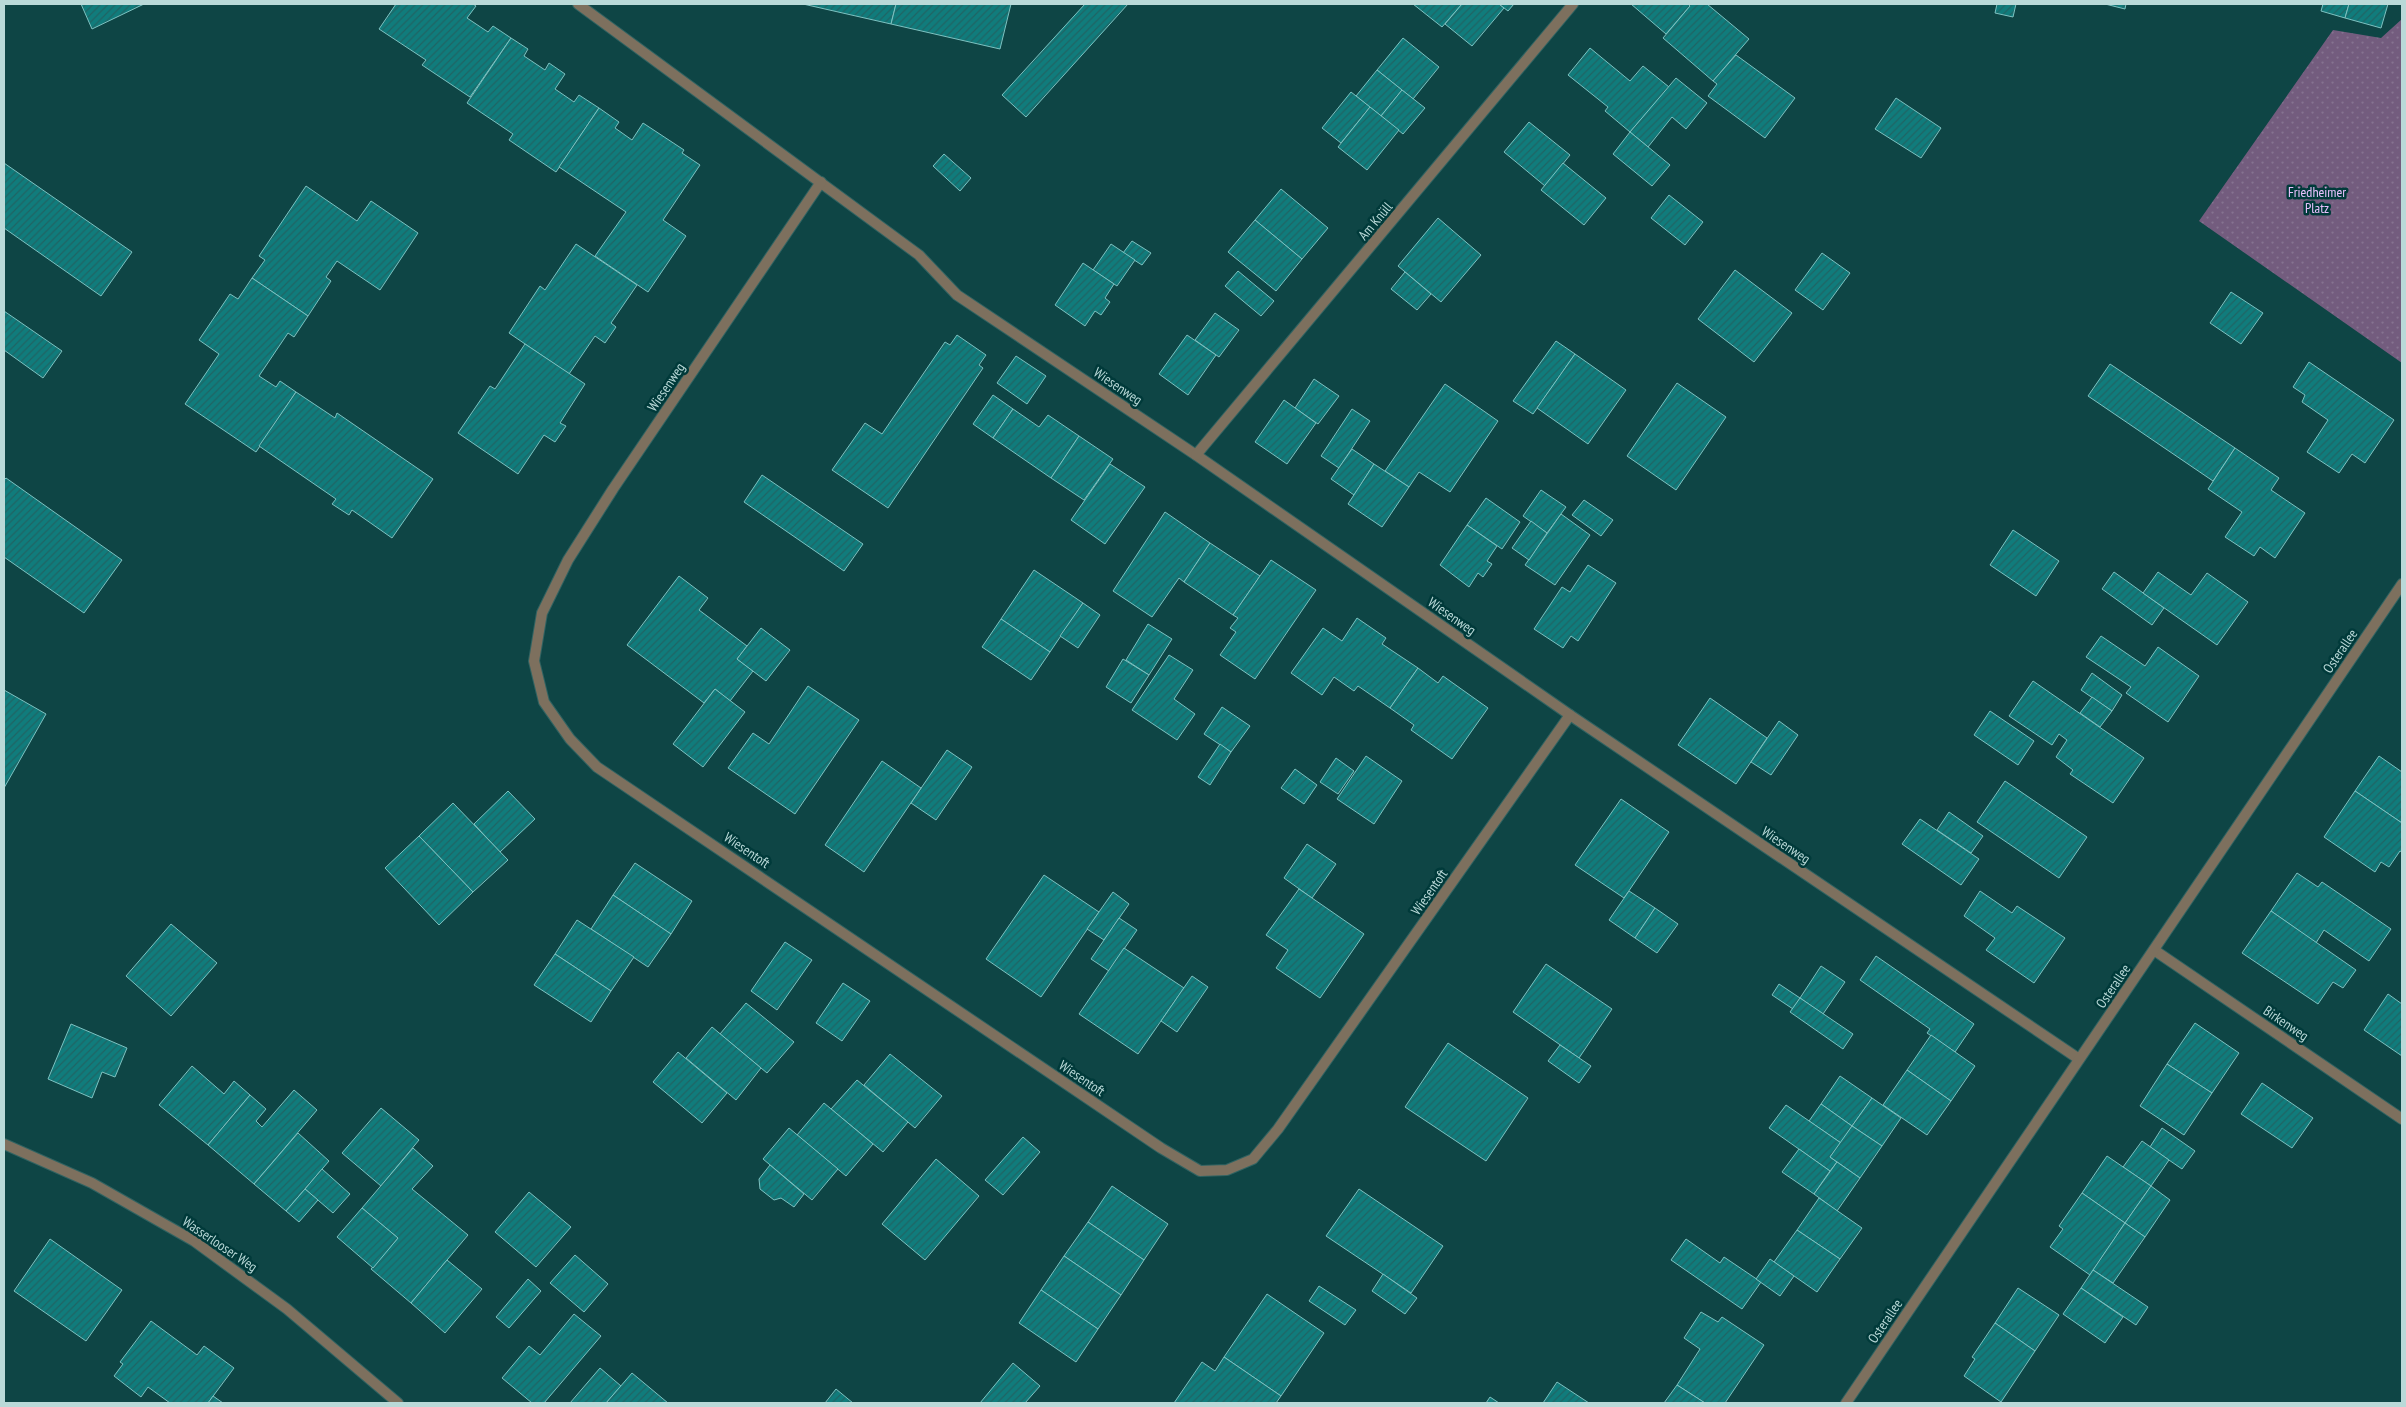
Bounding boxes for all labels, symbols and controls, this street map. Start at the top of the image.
park label: Friedheimer Platz [2288,183,2346,217]
street label: Am Knüll [1354,198,1397,244]
street label: Wiesenweg [643,359,689,415]
street label: Wiesenweg [1090,363,1146,409]
street label: Wiesenweg [1424,593,1480,639]
street label: Osterallee [2319,625,2361,676]
street label: Wiesenweg [1758,822,1814,868]
street label: Wiesentoft [720,828,774,872]
street label: Wiesentoft [1407,865,1451,918]
street label: Osterallee [2092,960,2134,1011]
street label: Birkenweg [2260,1001,2312,1045]
street label: Wiesentoft [1055,1056,1109,1100]
street label: Wasserlooser Weg [179,1212,261,1276]
street label: Osterallee [1864,1295,1906,1346]

